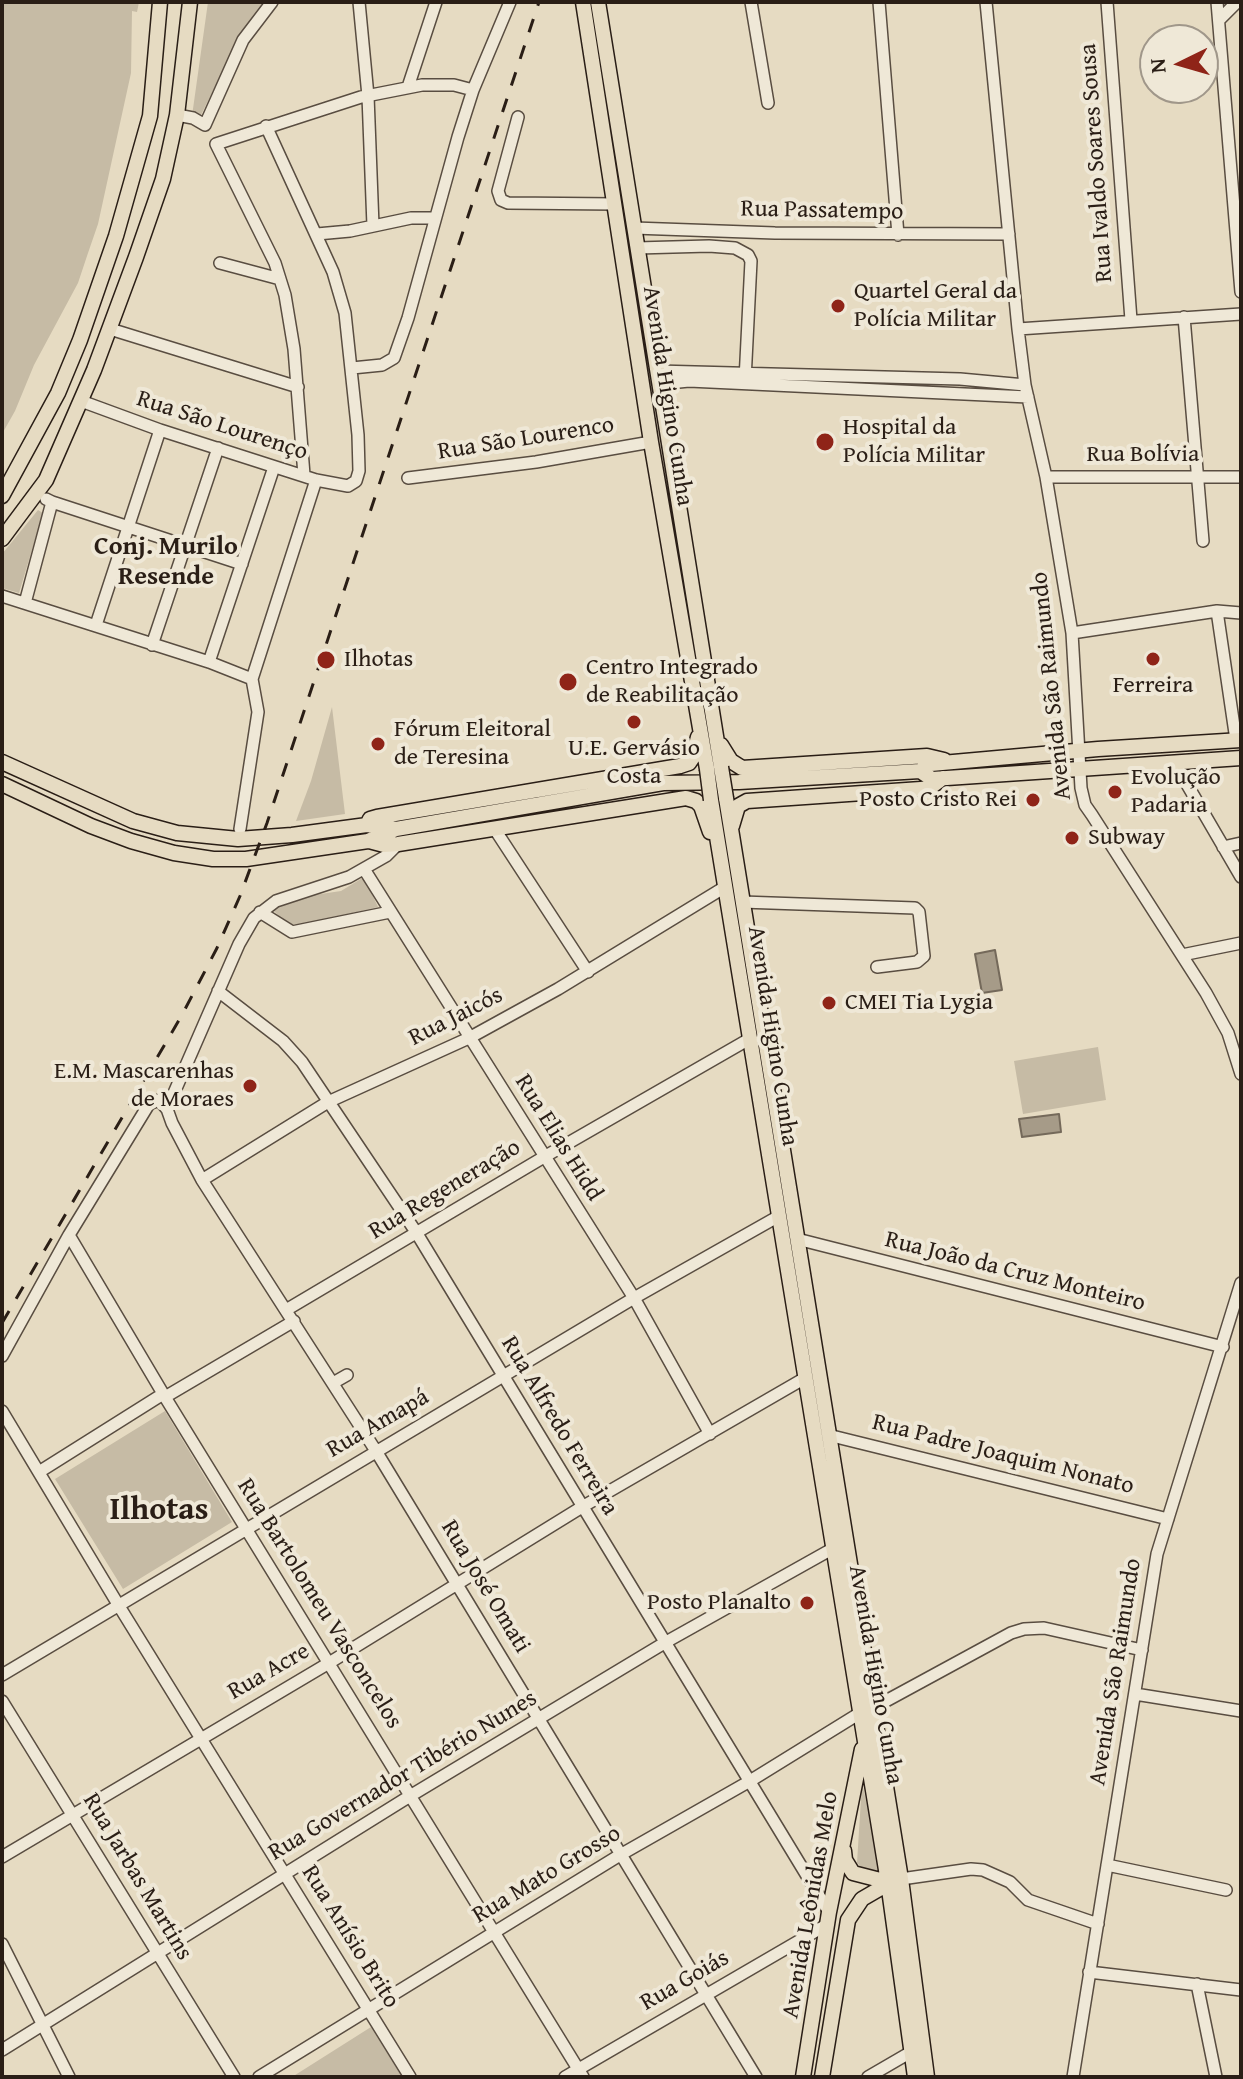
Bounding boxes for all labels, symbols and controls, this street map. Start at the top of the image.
north arrow [1139,24,1219,104]
street label: Rua Ivaldo Soares Sousa [1074,43,1120,283]
text: N [1141,57,1174,75]
street label: Rua Passatempo [740,195,904,227]
place label: Quartel Geral da Polícia Militar [854,278,1017,334]
street label: Avenida Higino Cunha [635,284,699,508]
marker: Quartel Geral da Polícia Militar [829,297,847,315]
street label: Rua São Lourenço [133,385,311,467]
street label: Rua São Lourenco [436,411,616,467]
place label: Hospital da Polícia Militar [843,414,985,470]
marker: Hospital da Polícia Militar [814,431,836,453]
street label: Rua Bolívia [1087,441,1199,469]
district label: Conj. Murilo Resende [94,531,238,592]
street label: Avenida São Raimundo [1026,570,1078,802]
place label: Ilhotas [344,646,413,674]
marker: Ilhotas [315,649,337,671]
marker: Ferreira [1144,650,1162,668]
place label: Centro Integrado de Reabilitação [586,654,758,710]
marker: Centro Integrado de Reabilitação [557,671,579,693]
place label: Ferreira [1113,672,1193,700]
marker: U.E. Gervásio Costa [625,713,643,731]
place label: Fórum Eleitoral de Teresina [394,716,551,772]
marker: Fórum Eleitoral de Teresina [369,735,387,753]
place label: U.E. Gervásio Costa [568,735,700,791]
place label: Evolução Padaria [1131,764,1221,820]
marker: Evolução Padaria [1106,783,1124,801]
place label: Posto Cristo Rei [859,786,1017,814]
marker: Posto Cristo Rei [1024,791,1042,809]
place label: Subway [1088,824,1165,852]
marker: Subway [1063,829,1081,847]
street label: Avenida Higino Cunha [740,924,804,1148]
street label: Rua Jaicós [404,981,508,1053]
place label: CMEI Tia Lygia [845,989,993,1017]
marker: CMEI Tia Lygia [820,994,838,1012]
place label: E.M. Mascarenhas de Moraes [54,1058,234,1114]
street label: Rua Elias Hidd [508,1070,608,1206]
marker: E.M. Mascarenhas de Moraes [241,1077,259,1095]
street label: Rua Regeneração [364,1133,526,1247]
street label: Rua João da Cruz Monteiro [882,1226,1148,1318]
street label: Rua Alfredo Ferreira [494,1331,624,1521]
street label: Rua Amapá [322,1383,434,1465]
street label: Rua Padre Joaquim Nonato [869,1409,1137,1501]
street label: Rua Bartolomeu Vasconcelos [230,1474,408,1734]
district label: Ilhotas [110,1492,208,1530]
street label: Rua José Omati [434,1515,536,1659]
street label: Avenida São Raimundo [1084,1557,1148,1787]
street label: Avenida Higino Cunha [842,1563,908,1787]
place label: Posto Planalto [647,1589,791,1617]
marker: Posto Planalto [798,1594,816,1612]
street label: Rua Acre [223,1637,315,1707]
street label: Rua Governador Tibério Nunes [264,1684,542,1868]
street label: Rua Jarbas Martins [76,1788,198,1966]
street label: Avenida Leônidas Melo [777,1789,845,2021]
street label: Rua Mato Grosso [468,1819,626,1931]
street label: Rua Anísio Brito [295,1860,405,2014]
street label: Rua Goiás [636,1944,734,2018]

